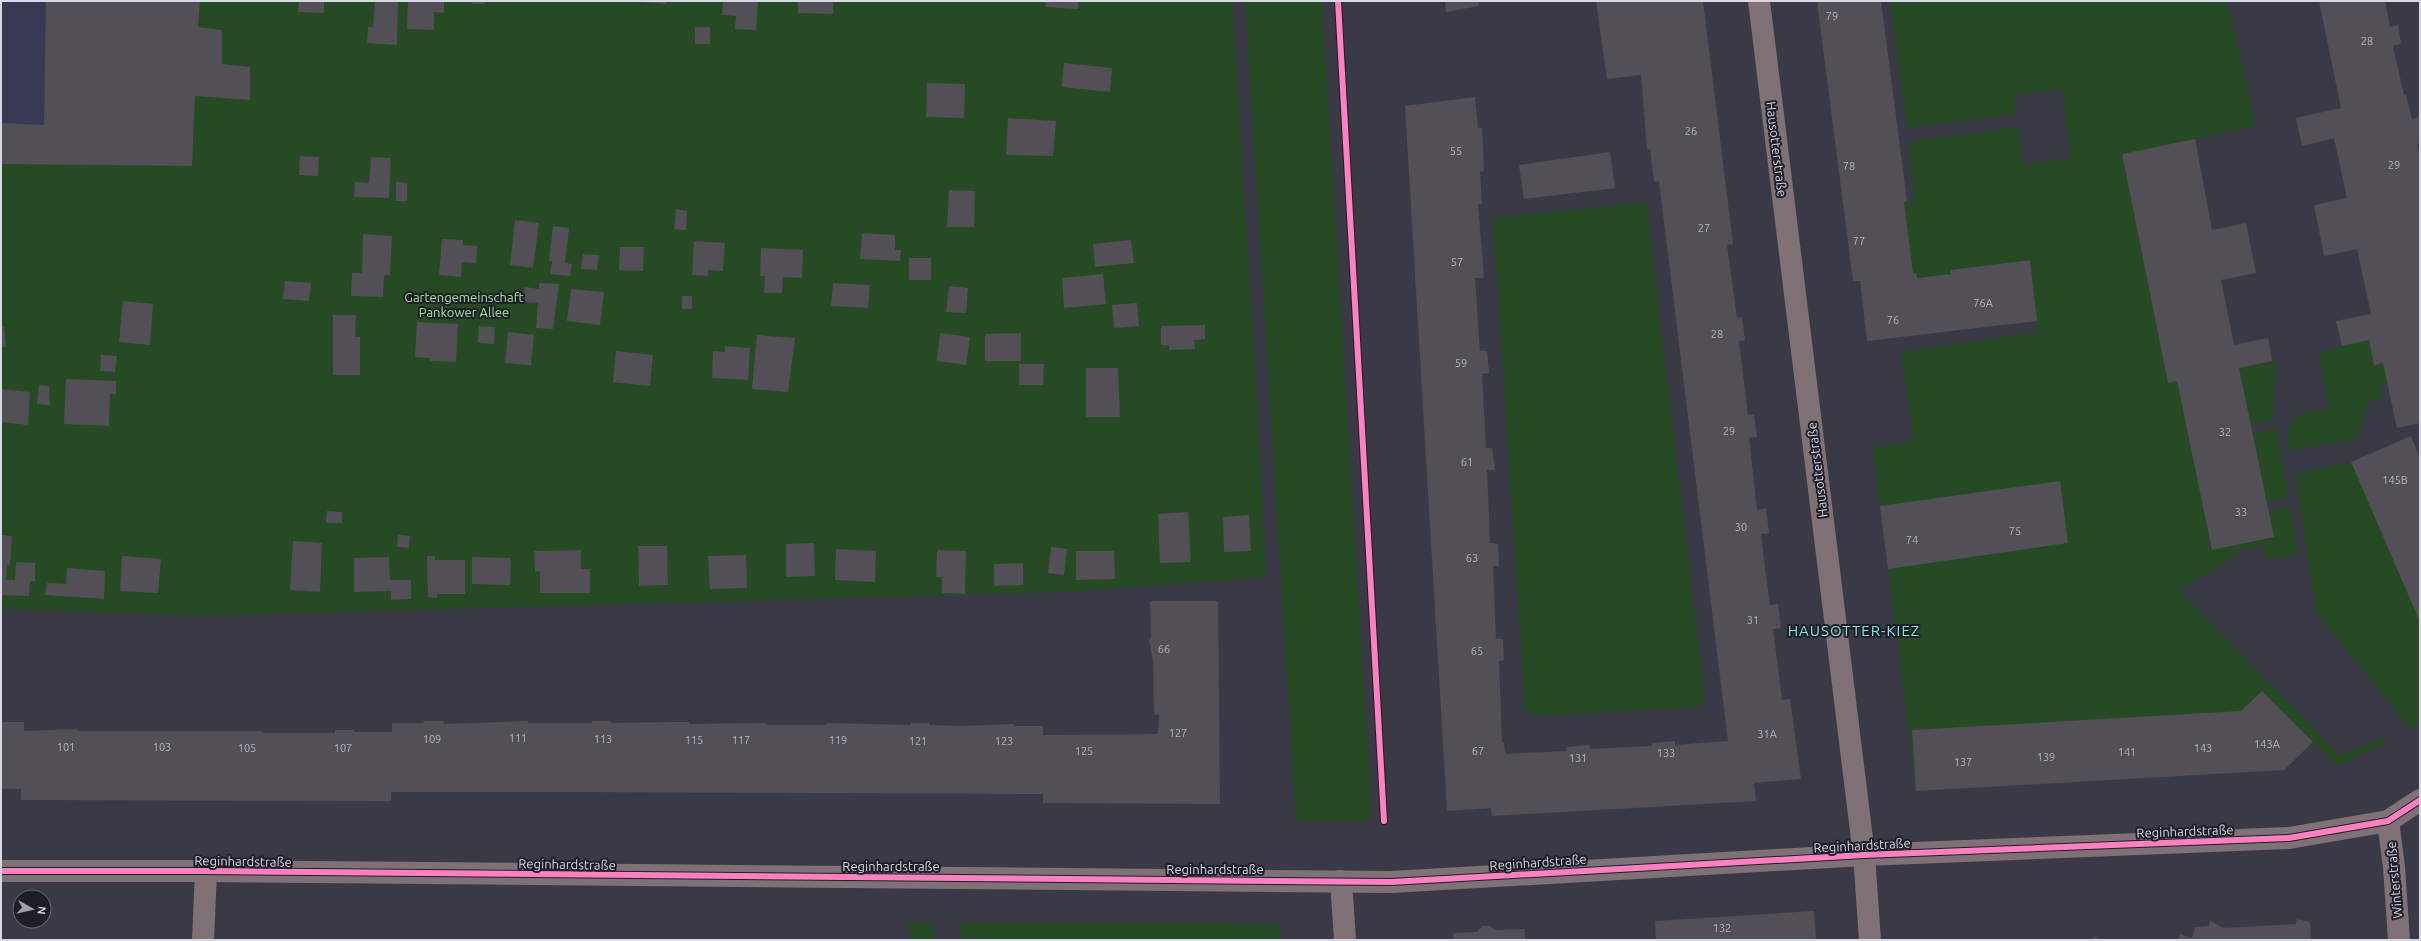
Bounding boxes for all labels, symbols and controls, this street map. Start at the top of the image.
house number: 79 [1826,10,1838,22]
house number: 28 [2361,35,2373,47]
street label: Hausotterstraße [1764,100,1790,198]
house number: 26 [1685,125,1697,137]
house number: 55 [1450,145,1462,157]
house number: 29 [2388,159,2400,171]
house number: 78 [1843,160,1855,172]
house number: 27 [1698,222,1710,234]
house number: 77 [1853,235,1865,247]
house number: 57 [1451,256,1463,268]
park label: Gartengemeinschaft Pankower Allee [404,290,524,319]
house number: 76A [1973,297,1994,309]
house number: 76 [1887,314,1899,326]
house number: 28 [1711,328,1723,340]
house number: 59 [1455,357,1467,369]
street label: Hausotterstraße [1804,421,1830,519]
house number: 29 [1723,425,1735,437]
house number: 32 [2219,426,2231,438]
house number: 61 [1461,456,1473,468]
house number: 145B [2382,474,2408,486]
house number: 33 [2235,506,2247,518]
house number: 30 [1735,521,1747,533]
house number: 75 [2009,525,2021,537]
house number: 74 [1906,534,1918,546]
house number: 63 [1466,552,1478,564]
house number: 31 [1747,614,1759,626]
district label: HAUSOTTER-KIEZ [1788,622,1920,639]
house number: 66 [1158,643,1170,655]
house number: 65 [1471,645,1483,657]
house number: 127 [1169,727,1187,739]
house number: 31A [1757,728,1778,740]
house number: 111 [509,732,527,744]
house number: 109 [423,733,441,745]
house number: 113 [594,733,612,745]
house number: 115 [685,734,703,746]
house number: 117 [732,734,750,746]
house number: 119 [829,734,847,746]
house number: 121 [909,735,927,747]
house number: 123 [995,735,1013,747]
house number: 143A [2254,738,2281,750]
house number: 101 [57,741,75,753]
house number: 103 [153,741,171,753]
house number: 105 [238,742,256,754]
house number: 107 [334,742,352,754]
house number: 143 [2194,742,2212,754]
house number: 125 [1075,745,1093,757]
house number: 67 [1472,745,1484,757]
house number: 141 [2118,746,2136,758]
house number: 133 [1657,747,1675,759]
house number: 139 [2037,751,2055,763]
house number: 131 [1569,752,1587,764]
house number: 137 [1954,756,1972,768]
street label: Reginhardstraße [2136,822,2234,840]
street label: Reginhardstraße [1813,835,1911,855]
street label: Winterstraße [2384,841,2404,919]
street label: Reginhardstraße [1489,852,1587,872]
street label: Reginhardstraße [194,853,292,869]
street label: Reginhardstraße [518,856,616,872]
street label: Reginhardstraße [842,859,940,873]
street label: Reginhardstraße [1166,862,1264,876]
north arrow [12,889,52,929]
text: N [35,905,48,915]
house number: 132 [1713,922,1731,934]

